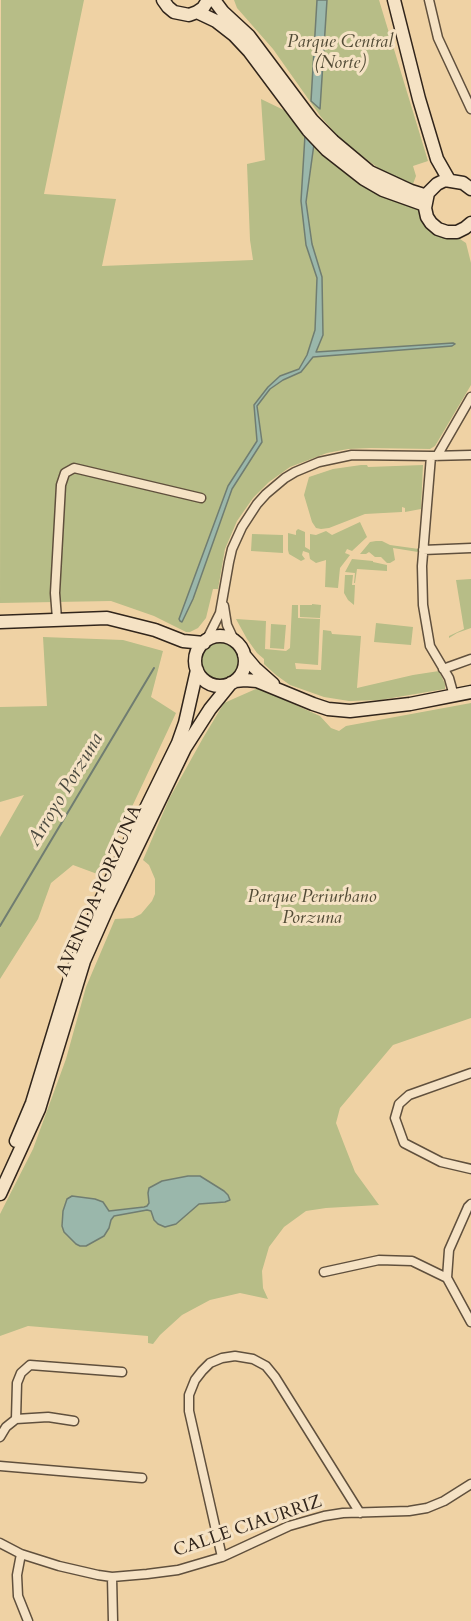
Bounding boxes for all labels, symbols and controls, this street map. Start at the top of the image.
park label: Parque Central (Norte) [287,32,393,74]
water label: Arroyo Porzuna [23,729,109,851]
street label: AVENIDA PORZUNA [52,802,148,980]
park label: Parque Periurbano Porzuna [247,887,377,930]
street label: CALLE CIAURRIZ [171,1491,325,1563]

